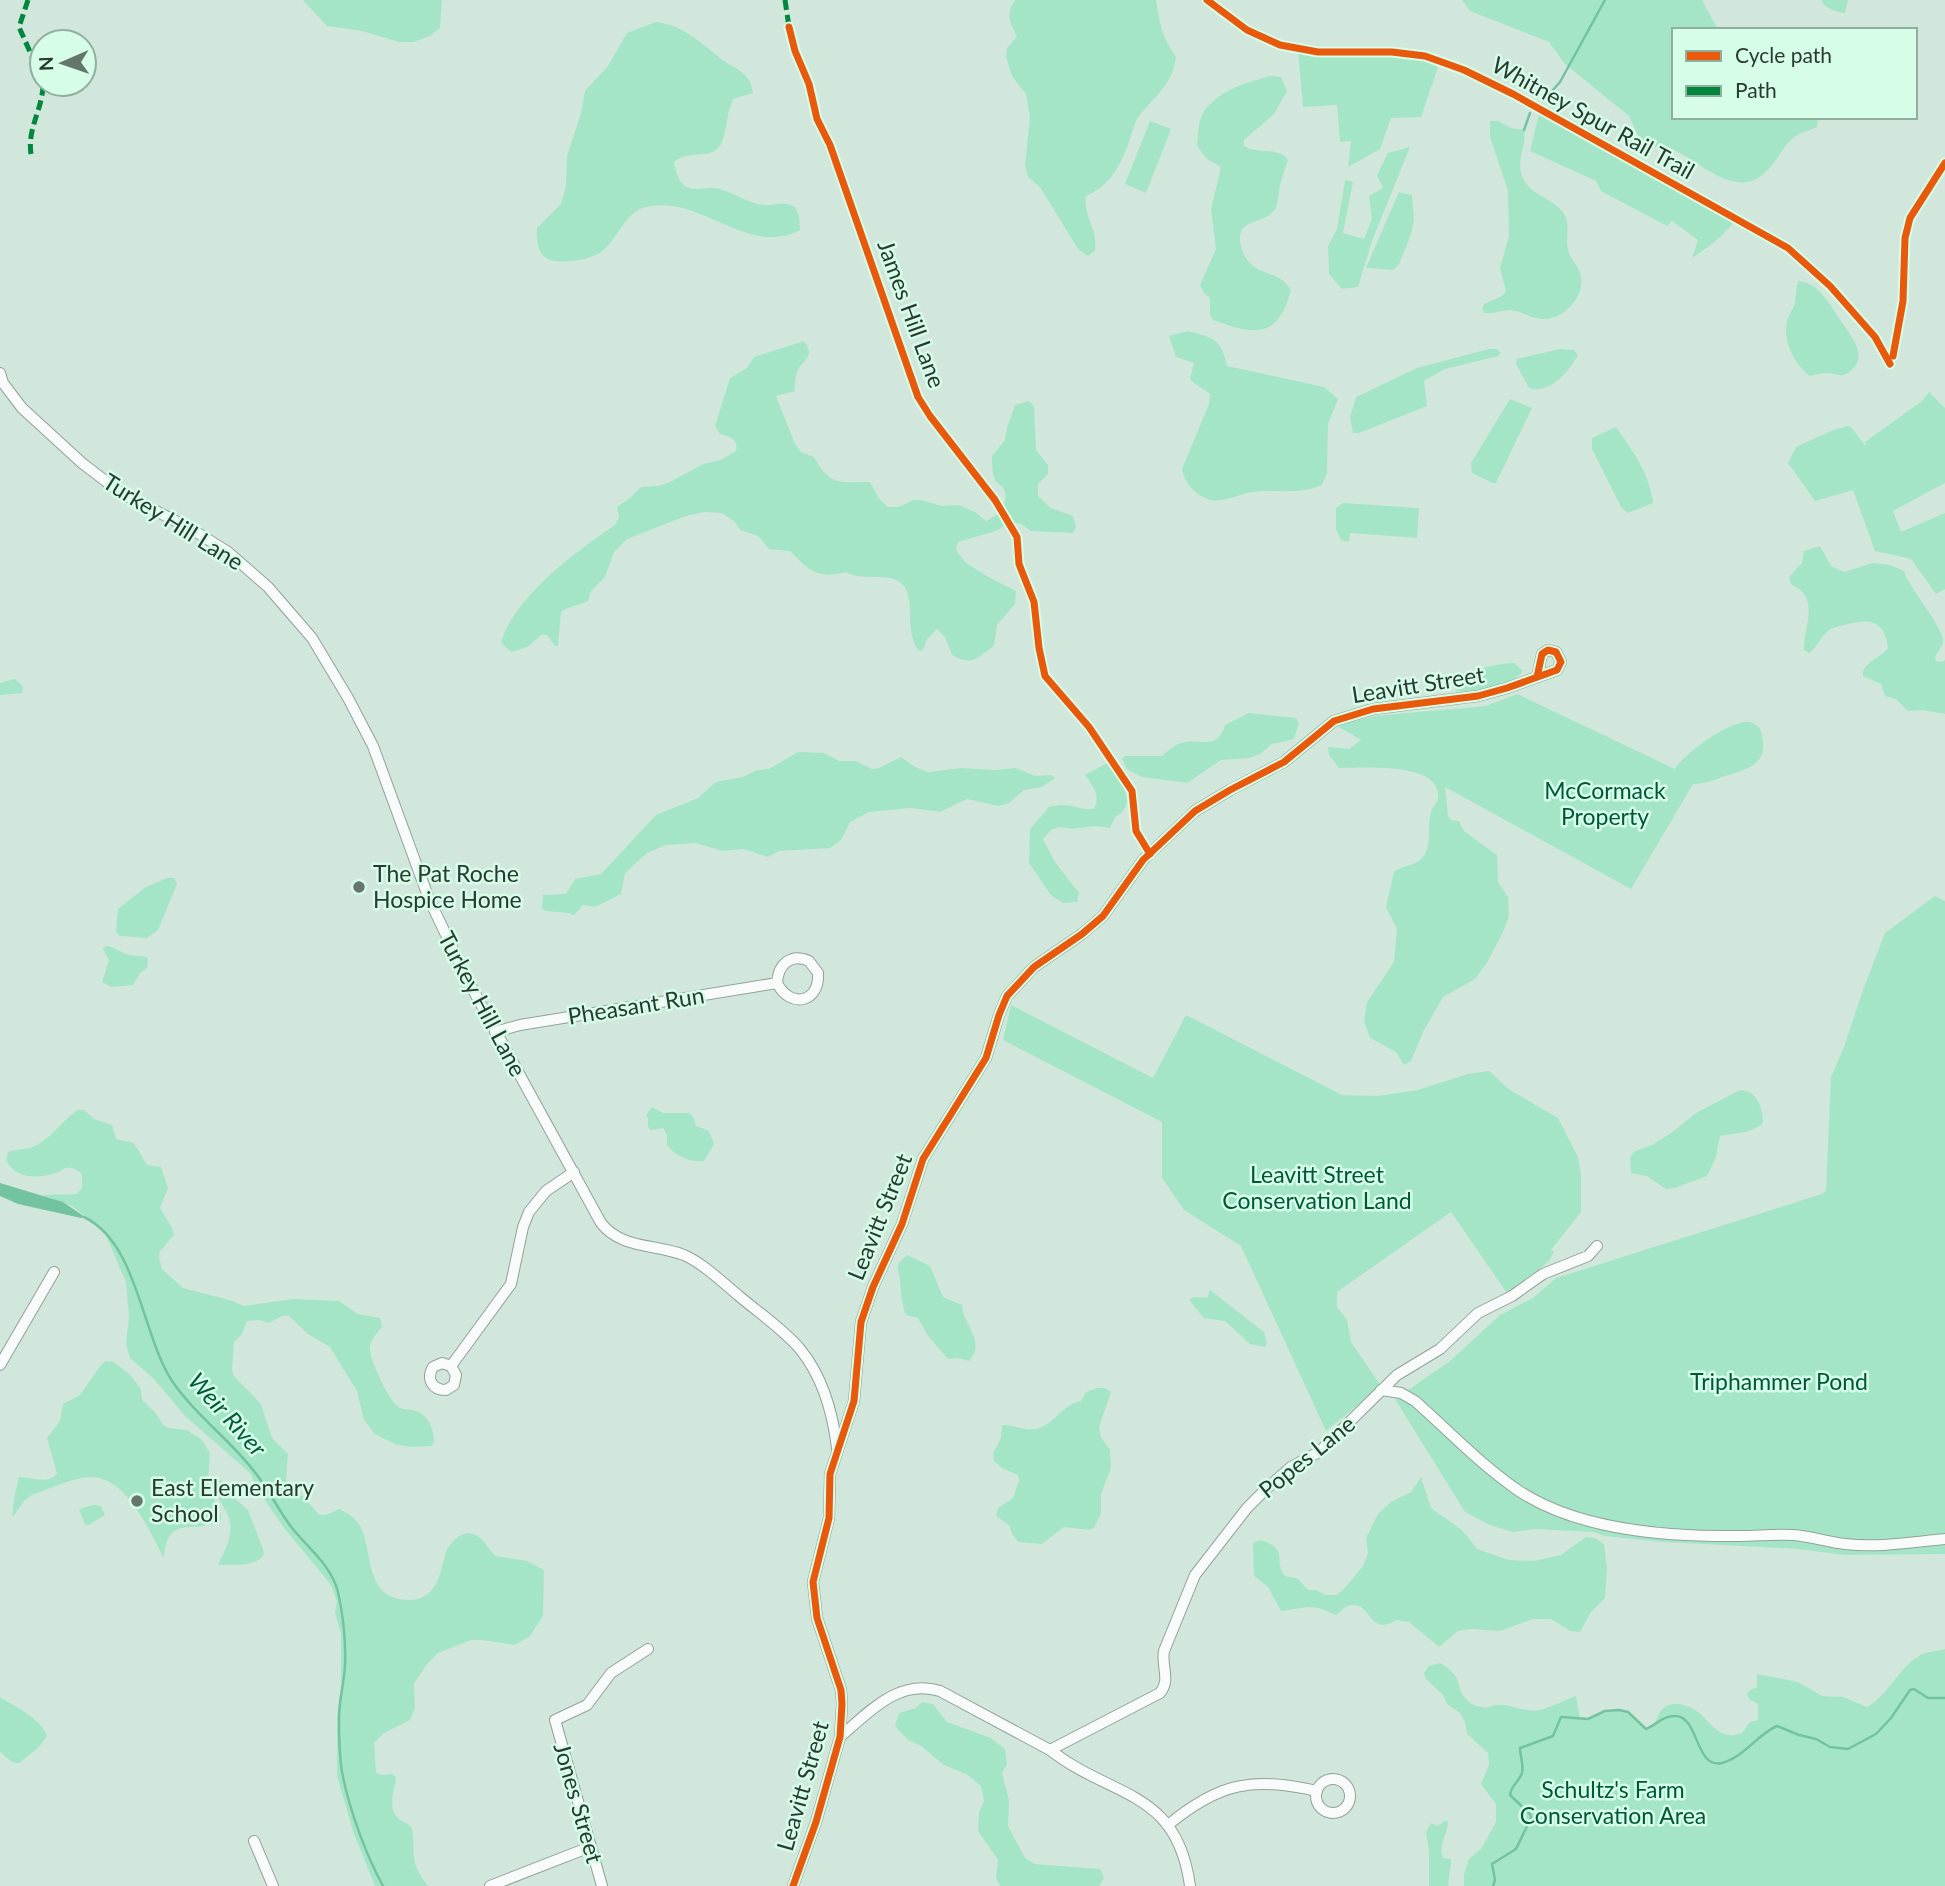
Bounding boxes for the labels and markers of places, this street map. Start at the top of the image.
place label: The Pat Roche Hospice Home [373,859,522,913]
marker: The Pat Roche Hospice Home [351,879,367,895]
place label: East Elementary School [151,1473,314,1527]
marker: East Elementary School [129,1493,145,1509]

